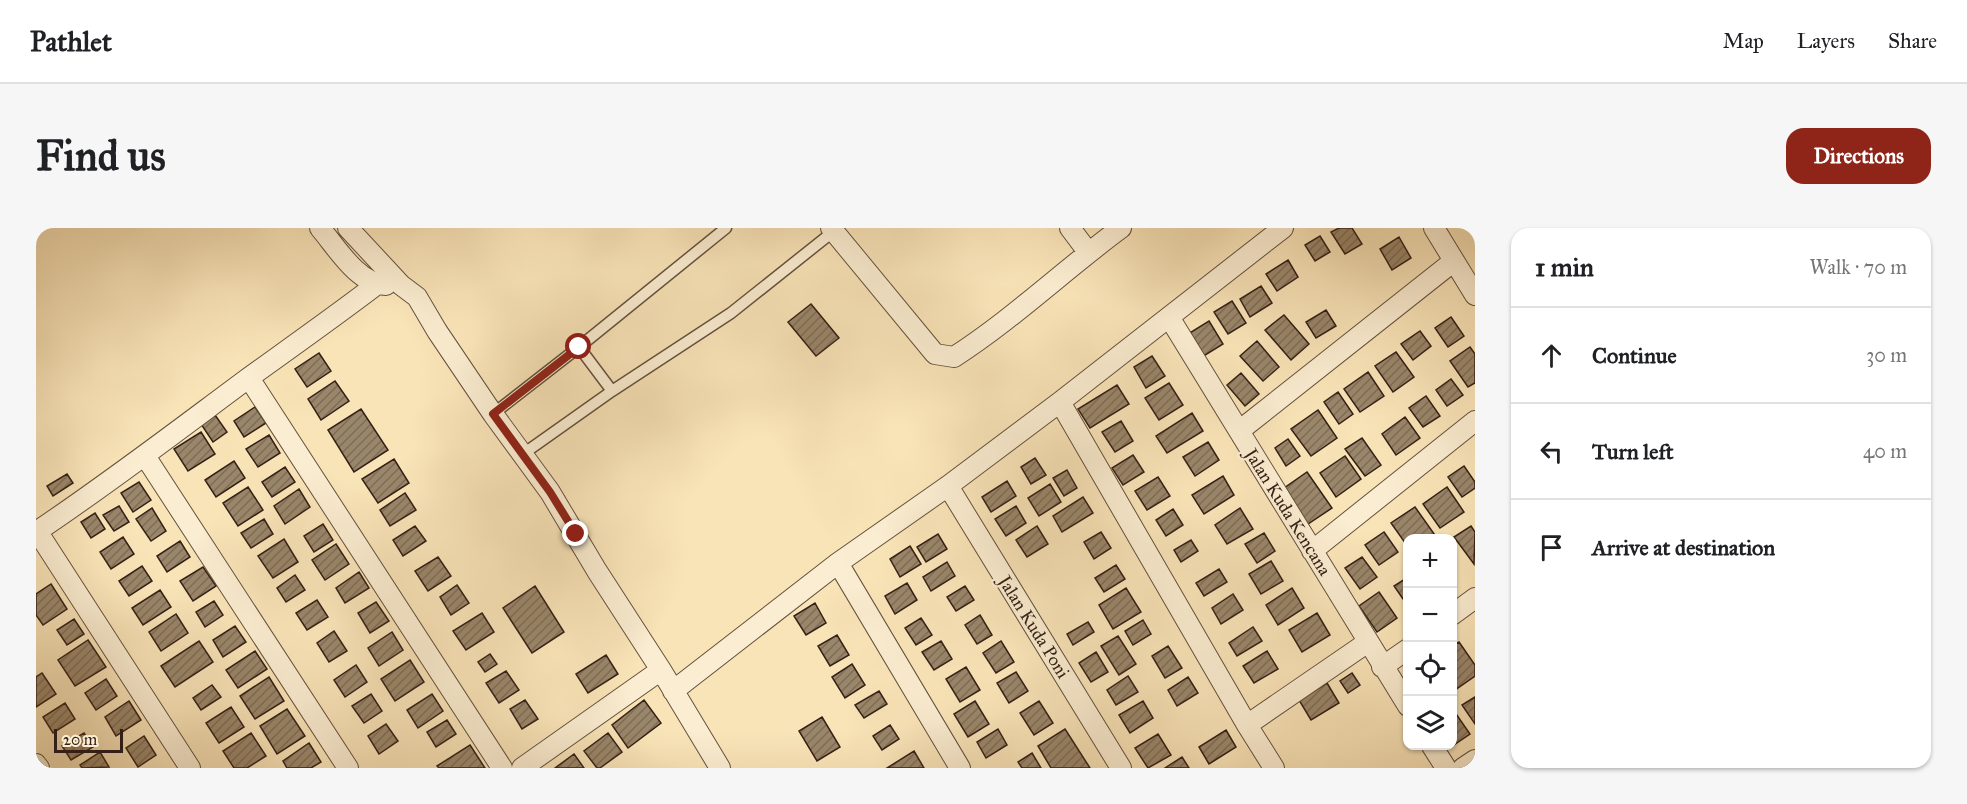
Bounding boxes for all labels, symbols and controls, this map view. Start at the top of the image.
text: Pathlet [30,24,112,59]
text: Map [1723,28,1764,54]
text: Layers [1797,28,1855,54]
text: Share [1888,28,1937,54]
button: Directions [1786,128,1931,184]
text: Find us [36,130,166,182]
text: 1 min [1535,251,1594,283]
text: Walk · 70 m [1809,255,1907,279]
route start [565,333,591,359]
icon: ahead [1535,339,1568,372]
text: Continue [1592,342,1677,369]
text: 30 m [1866,343,1907,367]
icon: left [1535,435,1568,468]
text: Turn left [1592,438,1674,465]
text: 40 m [1863,439,1907,463]
street label: Jalan Kuda Kencana [1238,443,1336,580]
route end [562,520,588,546]
icon: arrive [1535,531,1568,564]
map controls [1403,534,1457,750]
button: + [1403,534,1457,588]
text: Arrive at destination [1592,534,1775,561]
street label: Jalan Kuda Poni [992,570,1074,683]
button: − [1403,588,1457,642]
button: locate [1403,642,1457,696]
button: layers [1403,696,1457,750]
scale bar [54,726,123,754]
text: 20 m [63,730,97,749]

